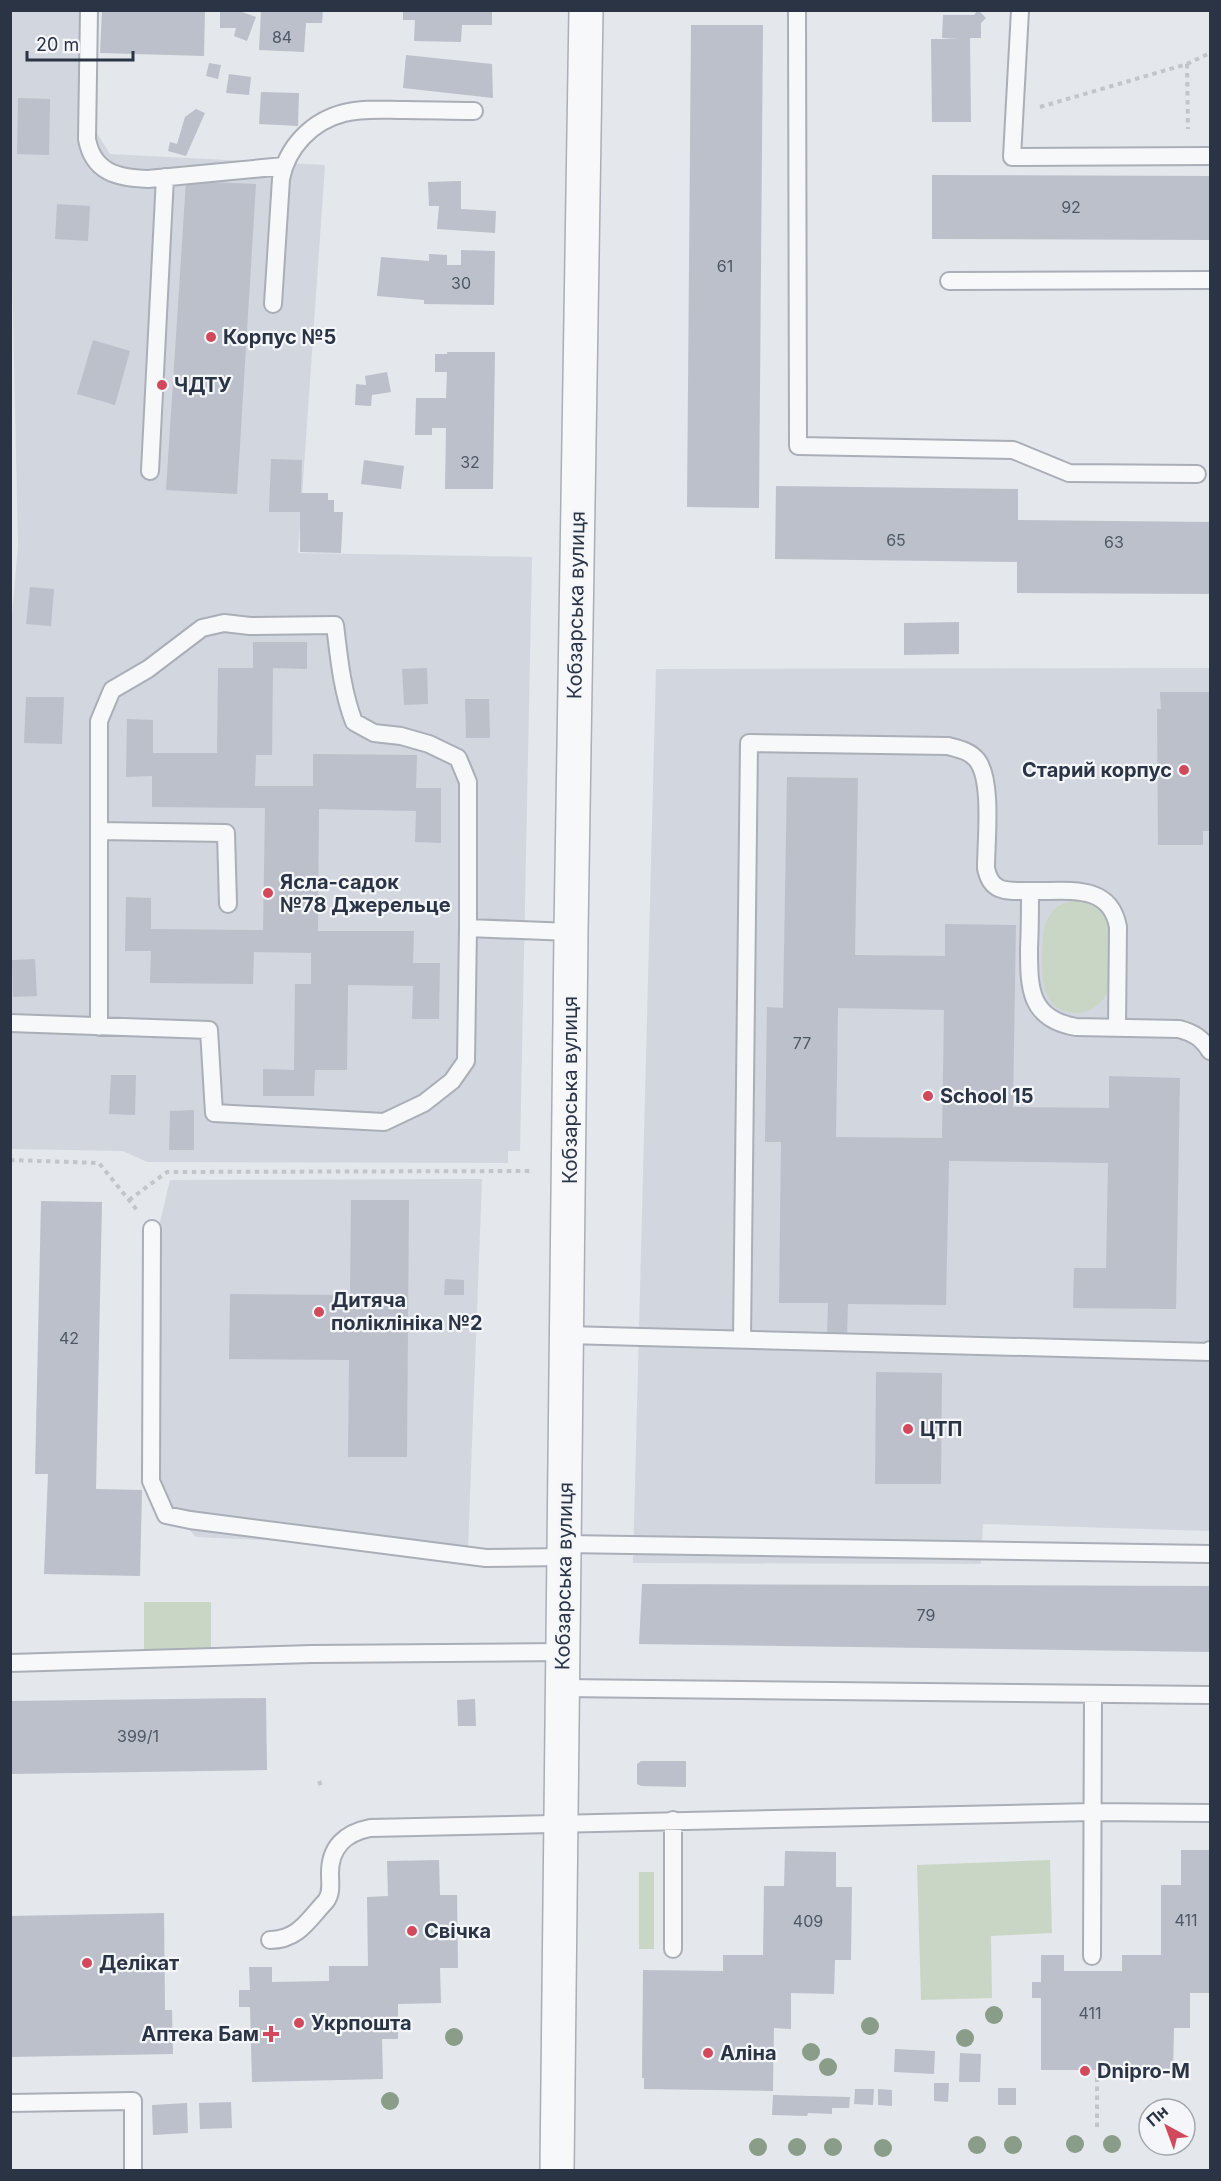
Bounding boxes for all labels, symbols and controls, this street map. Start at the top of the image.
scale bar [27,24,134,62]
house number: 84 [272,27,292,47]
text: 20 m [36,34,79,55]
house number: 92 [1061,197,1081,217]
house number: 61 [717,256,733,276]
house number: 30 [451,273,471,293]
place label: Корпус №5 [223,325,336,349]
marker: Корпус №5 [204,330,218,344]
place label: ЧДТУ [174,373,232,397]
marker: ЧДТУ [155,378,169,392]
house number: 32 [460,452,480,472]
street label: Кобзарська вулиця [562,511,590,699]
house number: 65 [886,530,906,550]
house number: 63 [1104,532,1124,552]
place label: Старий корпус [1022,758,1172,782]
marker: Старий корпус [1177,763,1191,777]
place label: Ясла-садок №78 Джерельце [280,870,451,917]
marker: Ясла-садок №78 Джерельце [261,886,275,900]
street label: Кобзарська вулиця [558,996,582,1184]
house number: 77 [793,1033,811,1053]
place label: School 15 [940,1084,1033,1108]
marker: School 15 [921,1089,935,1103]
place label: Дитяча поліклініка №2 [331,1288,483,1335]
marker: Дитяча поліклініка №2 [312,1305,326,1319]
house number: 42 [59,1328,79,1348]
place label: ЦТП [920,1417,962,1441]
marker: ЦТП [901,1422,915,1436]
street label: Кобзарська вулиця [550,1482,578,1670]
house number: 79 [917,1605,935,1625]
house number: 399/1 [117,1726,159,1746]
house number: 411 [1174,1910,1198,1930]
house number: 409 [793,1911,823,1931]
place label: Свічка [424,1919,491,1943]
marker: Свічка [405,1924,419,1938]
place label: Делікат [99,1951,179,1975]
marker: Делікат [80,1956,94,1970]
house number: 411 [1078,2003,1102,2023]
place label: Укрпошта [311,2011,412,2035]
marker: Укрпошта [292,2016,306,2030]
place label: Аптека Бам [141,2022,259,2046]
marker: Аптека Бам [264,2027,278,2041]
place label: Аліна [720,2041,777,2065]
marker: Аліна [701,2046,715,2060]
place label: Dnipro-M [1097,2059,1190,2083]
marker: Dnipro-M [1078,2064,1092,2078]
north arrow [1137,2097,1197,2157]
text: Пн [1142,2101,1172,2130]

